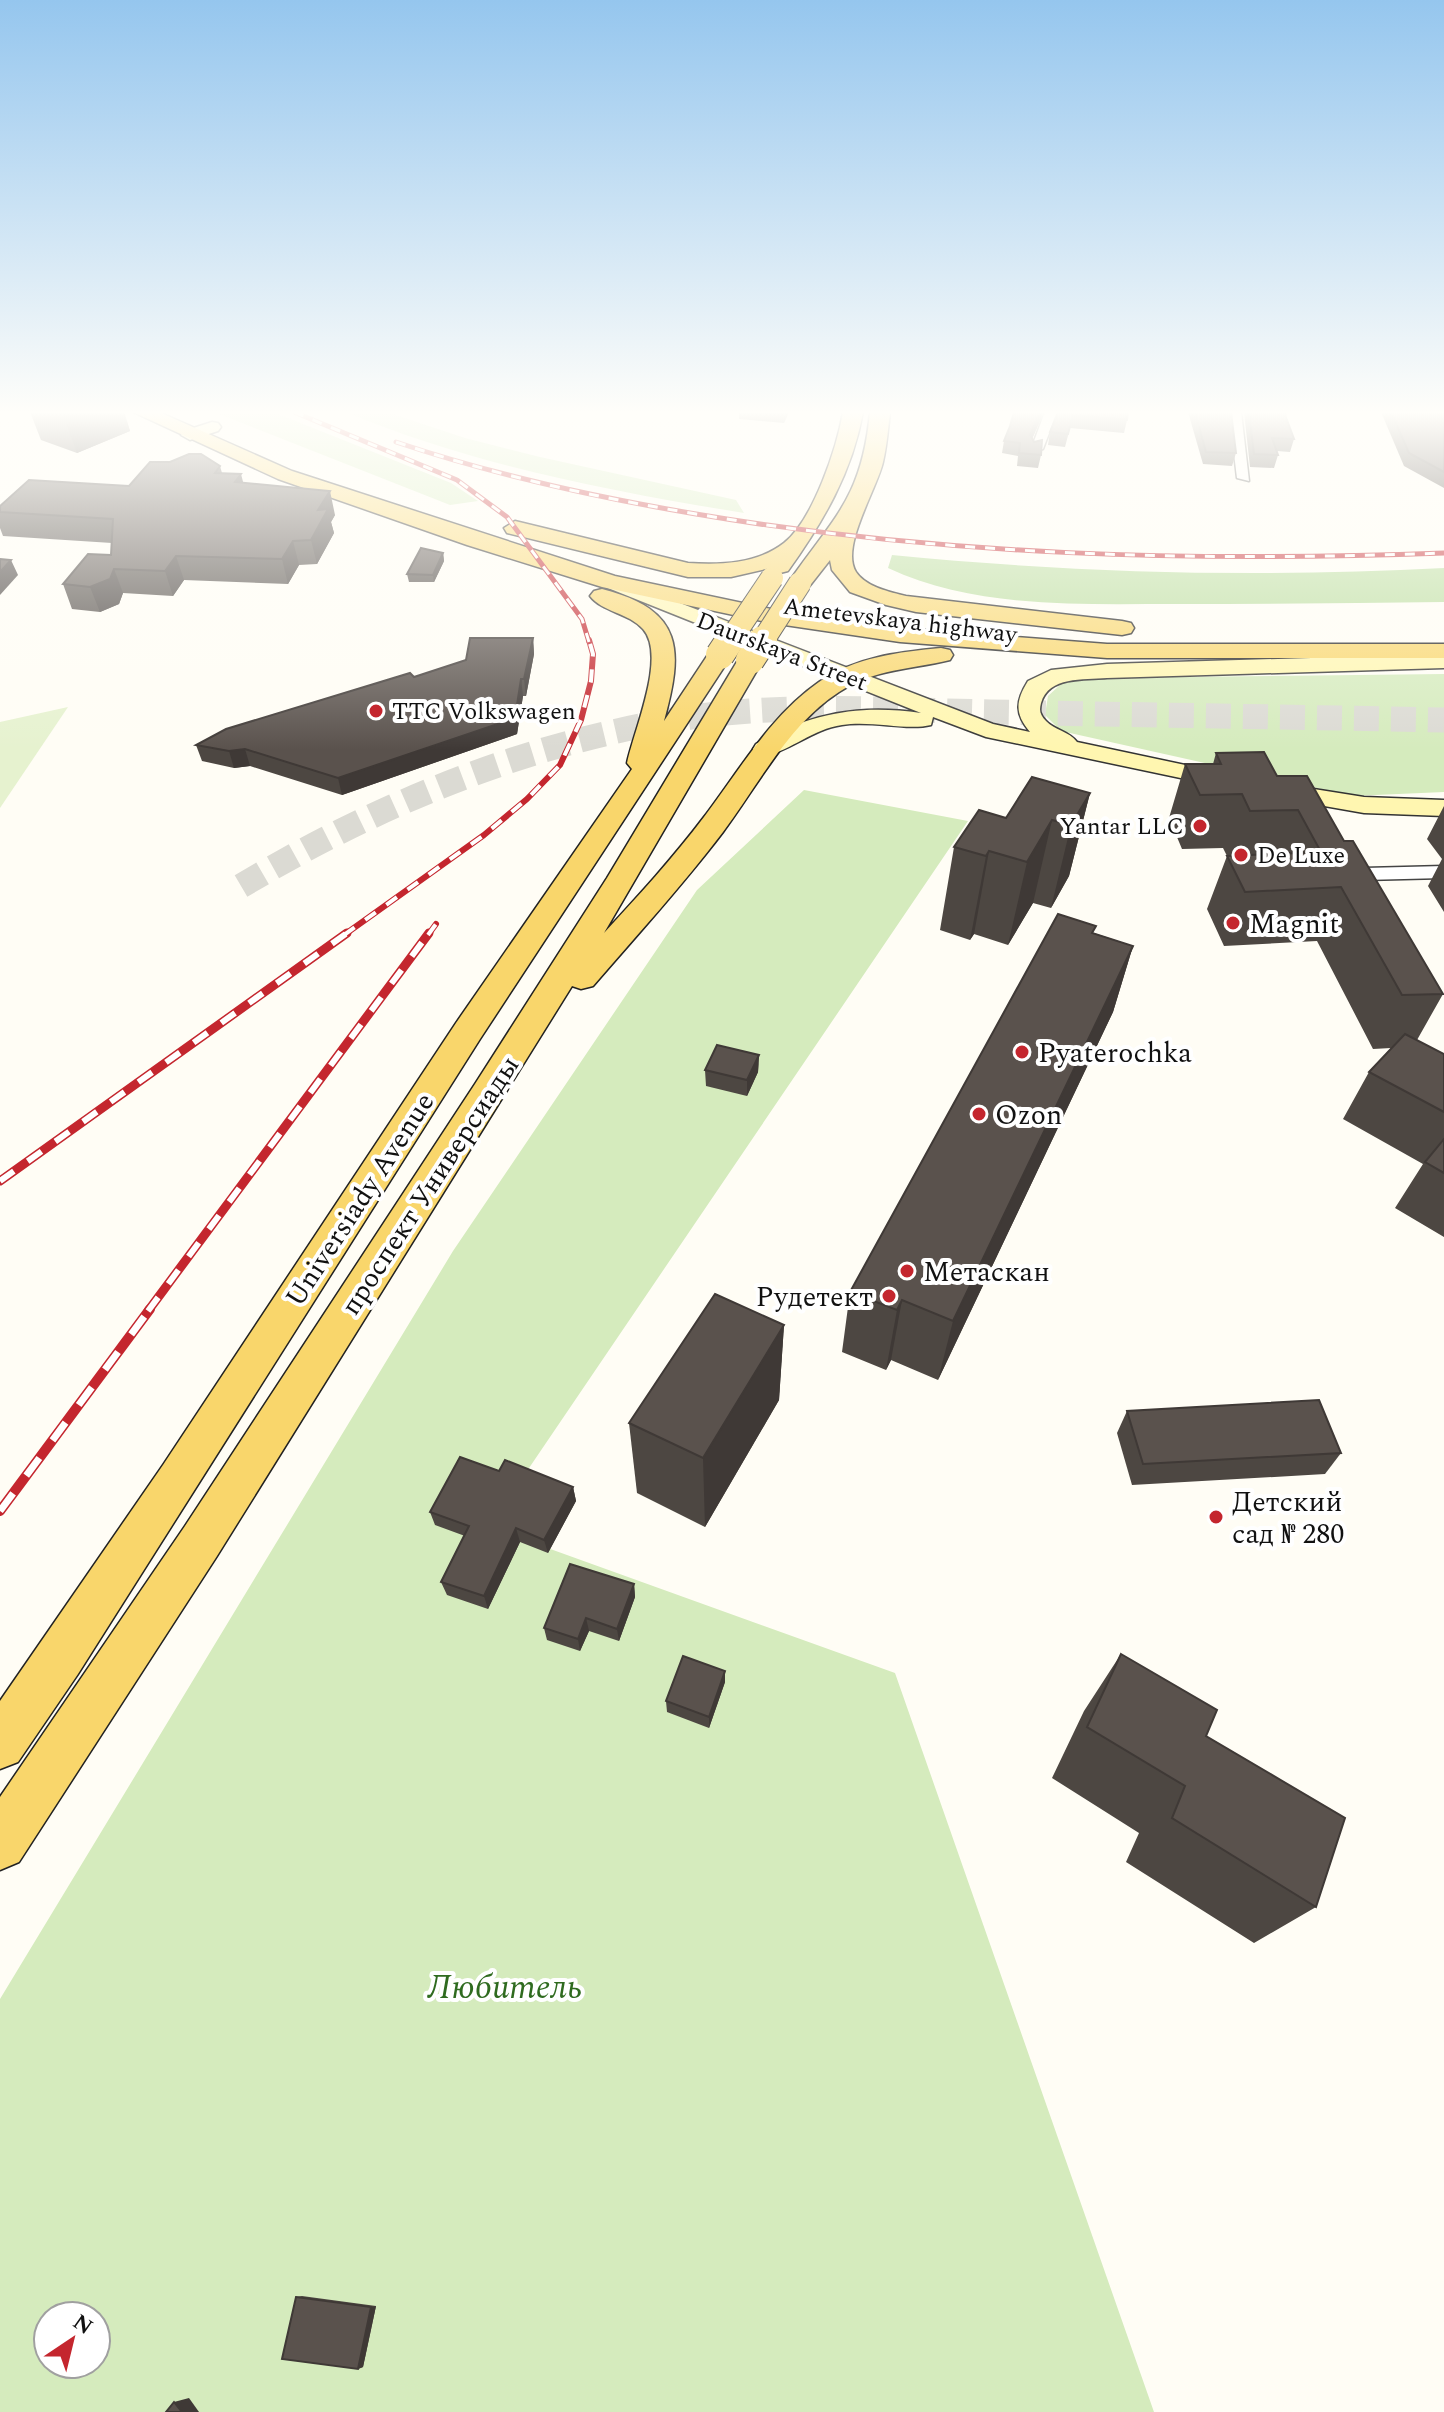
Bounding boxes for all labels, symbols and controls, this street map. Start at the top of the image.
street label: Ametevskaya highway [781,589,1020,653]
street label: Daurskaya Street [691,603,872,701]
place label: ТТС Volkswagen [392,694,576,730]
marker: ТТС Volkswagen [367,702,385,720]
place label: Yantar LLC [1059,809,1184,845]
marker: Yantar LLC [1191,817,1209,835]
place label: De Luxe [1257,838,1345,874]
marker: De Luxe [1232,846,1250,864]
place label: Magnit [1249,903,1339,946]
marker: Magnit [1224,914,1242,932]
place label: Pyaterochka [1038,1032,1192,1075]
marker: Pyaterochka [1013,1043,1031,1061]
street label: проспект Универсиады [330,1047,531,1324]
street label: Universiady Avenue [275,1084,446,1316]
place label: Ozon [995,1094,1062,1137]
marker: Ozon [970,1105,988,1123]
place label: Метаскан [923,1251,1050,1294]
marker: Метаскан [898,1262,916,1280]
place label: Рудетект [756,1276,873,1319]
marker: Рудетект [880,1287,898,1305]
place label: Детский сад № 280 [1232,1481,1344,1556]
marker: Детский сад № 280 [1207,1508,1225,1526]
park label: Любитель [426,1962,583,2014]
north arrow [32,2300,112,2380]
text: N [66,2306,99,2344]

